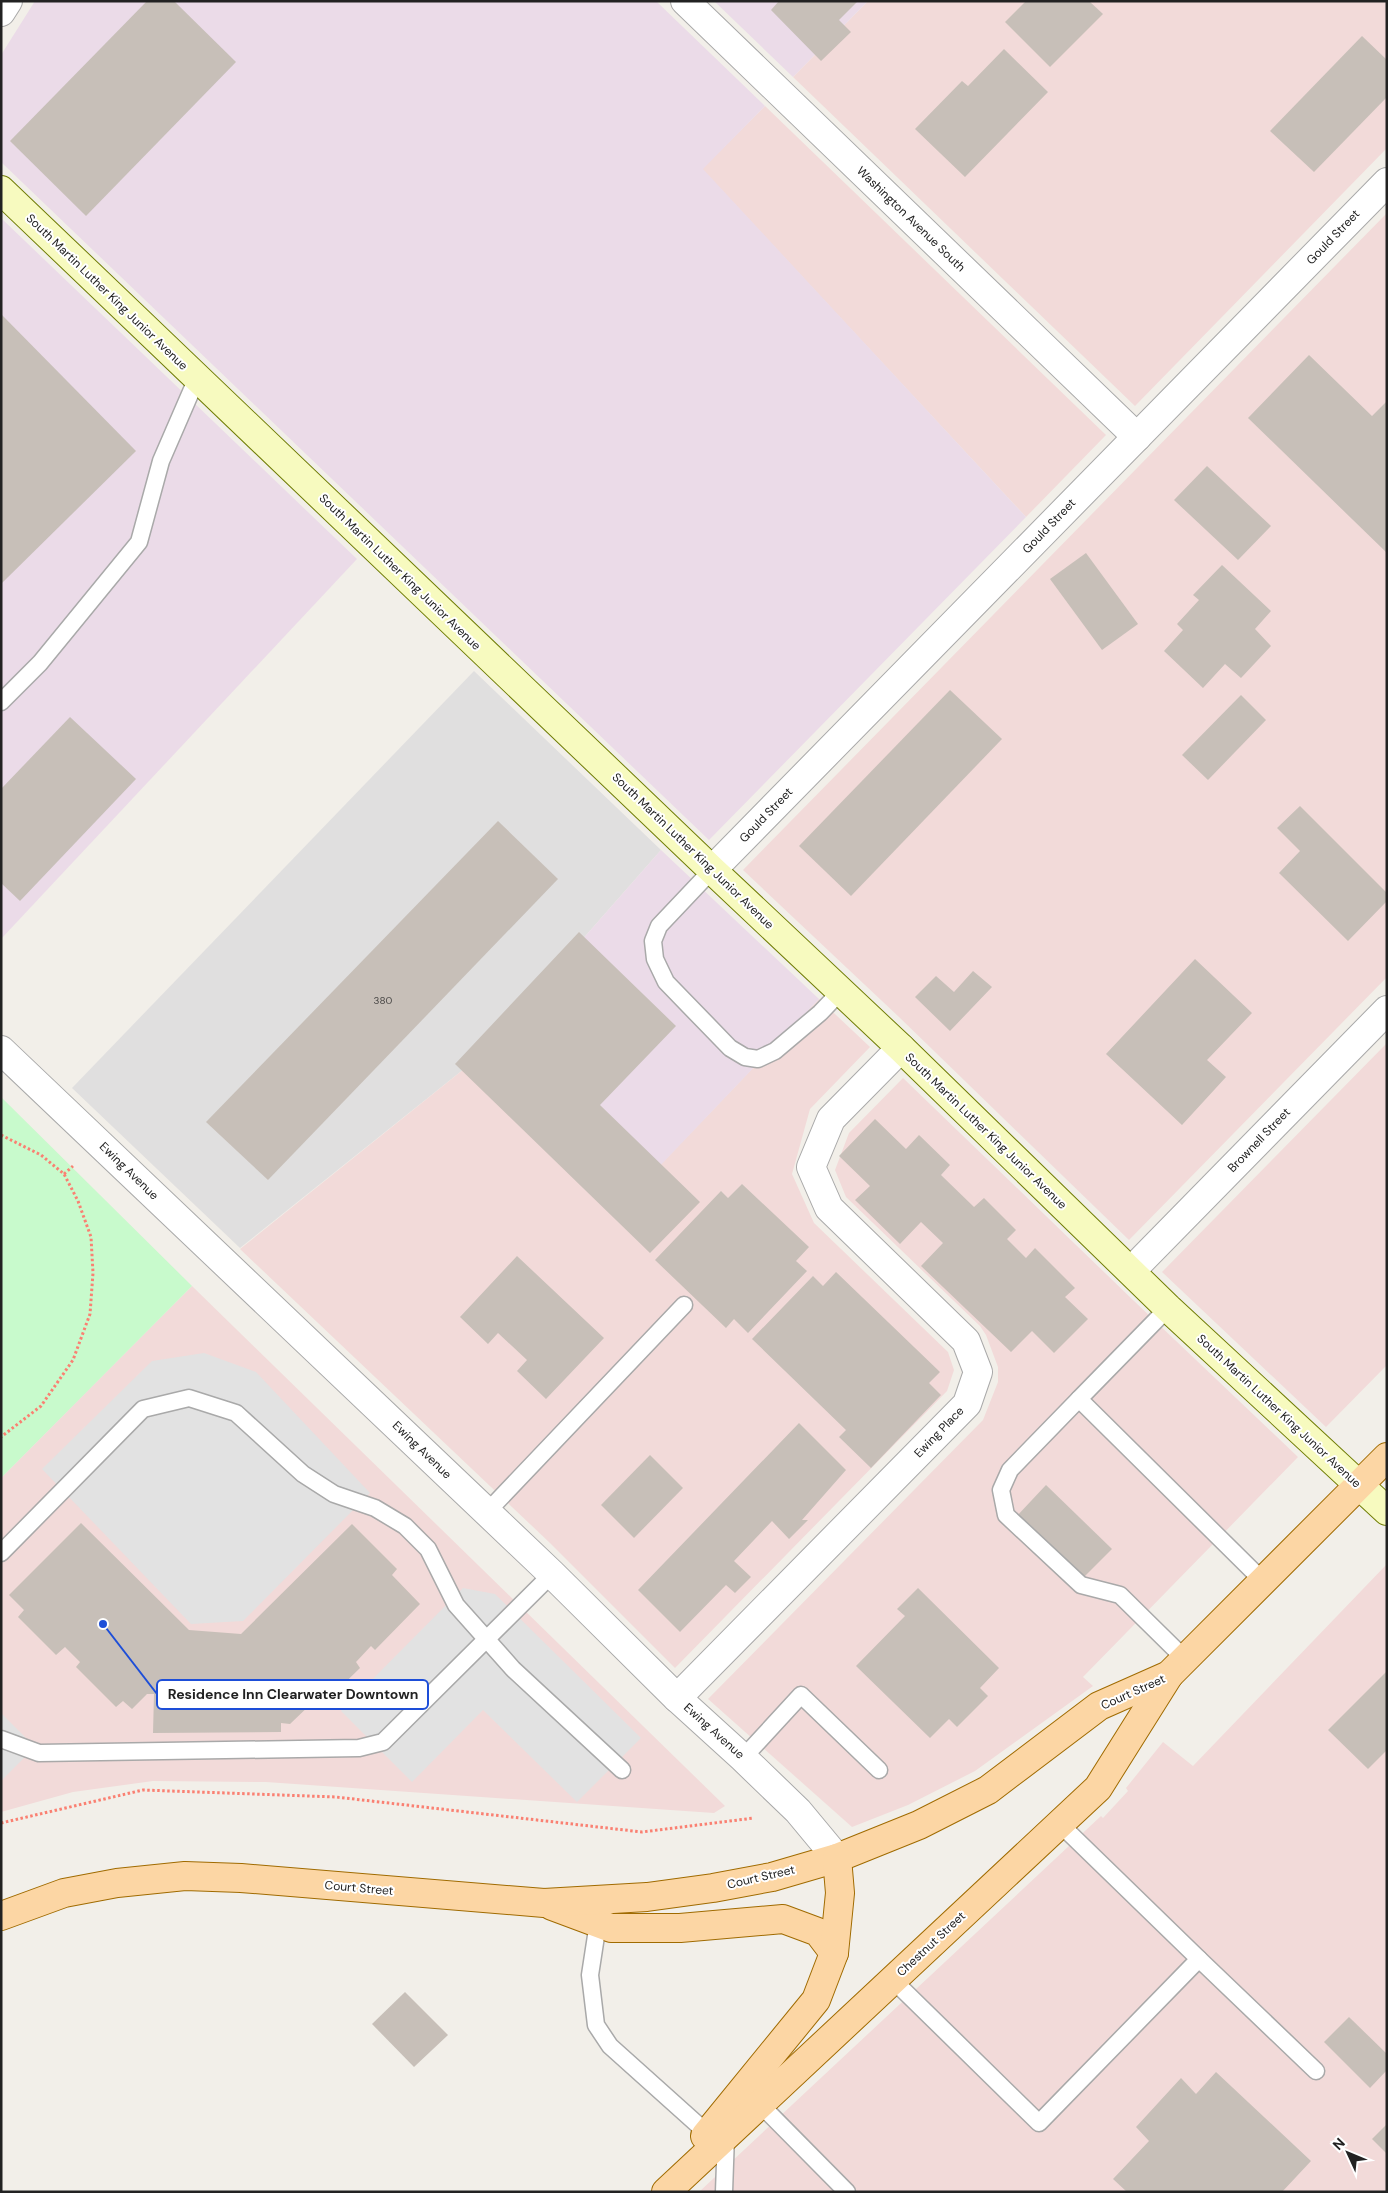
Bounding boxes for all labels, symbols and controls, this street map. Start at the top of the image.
street label: Washington Avenue South [853,163,969,275]
street label: Gould Street [1303,206,1363,268]
street label: South Martin Luther King Junior Avenue [23,210,191,374]
street label: South Martin Luther King Junior Avenue [316,490,484,654]
street label: Gould Street [1019,495,1079,557]
street label: South Martin Luther King Junior Avenue [609,769,777,933]
street label: Gould Street [736,784,796,846]
house number: 380 [374,994,393,1007]
street label: South Martin Luther King Junior Avenue [902,1049,1070,1213]
street label: Brownell Street [1224,1104,1294,1176]
street label: Ewing Avenue [96,1139,162,1203]
street label: South Martin Luther King Junior Avenue [1194,1331,1365,1492]
street label: Ewing Place [911,1403,968,1461]
street label: Ewing Avenue [389,1418,455,1482]
street label: Court Street [1098,1671,1168,1713]
callout: Residence Inn Clearwater Downtown [157,1680,428,1709]
text: Residence Inn Clearwater Downtown [168,1685,418,1703]
street label: Ewing Avenue [680,1700,748,1763]
street label: Court Street [726,1861,797,1893]
street label: Court Street [324,1877,394,1899]
street label: Chestnut Street [893,1908,969,1980]
north arrow [1323,2128,1373,2178]
text: N [1329,2134,1349,2154]

